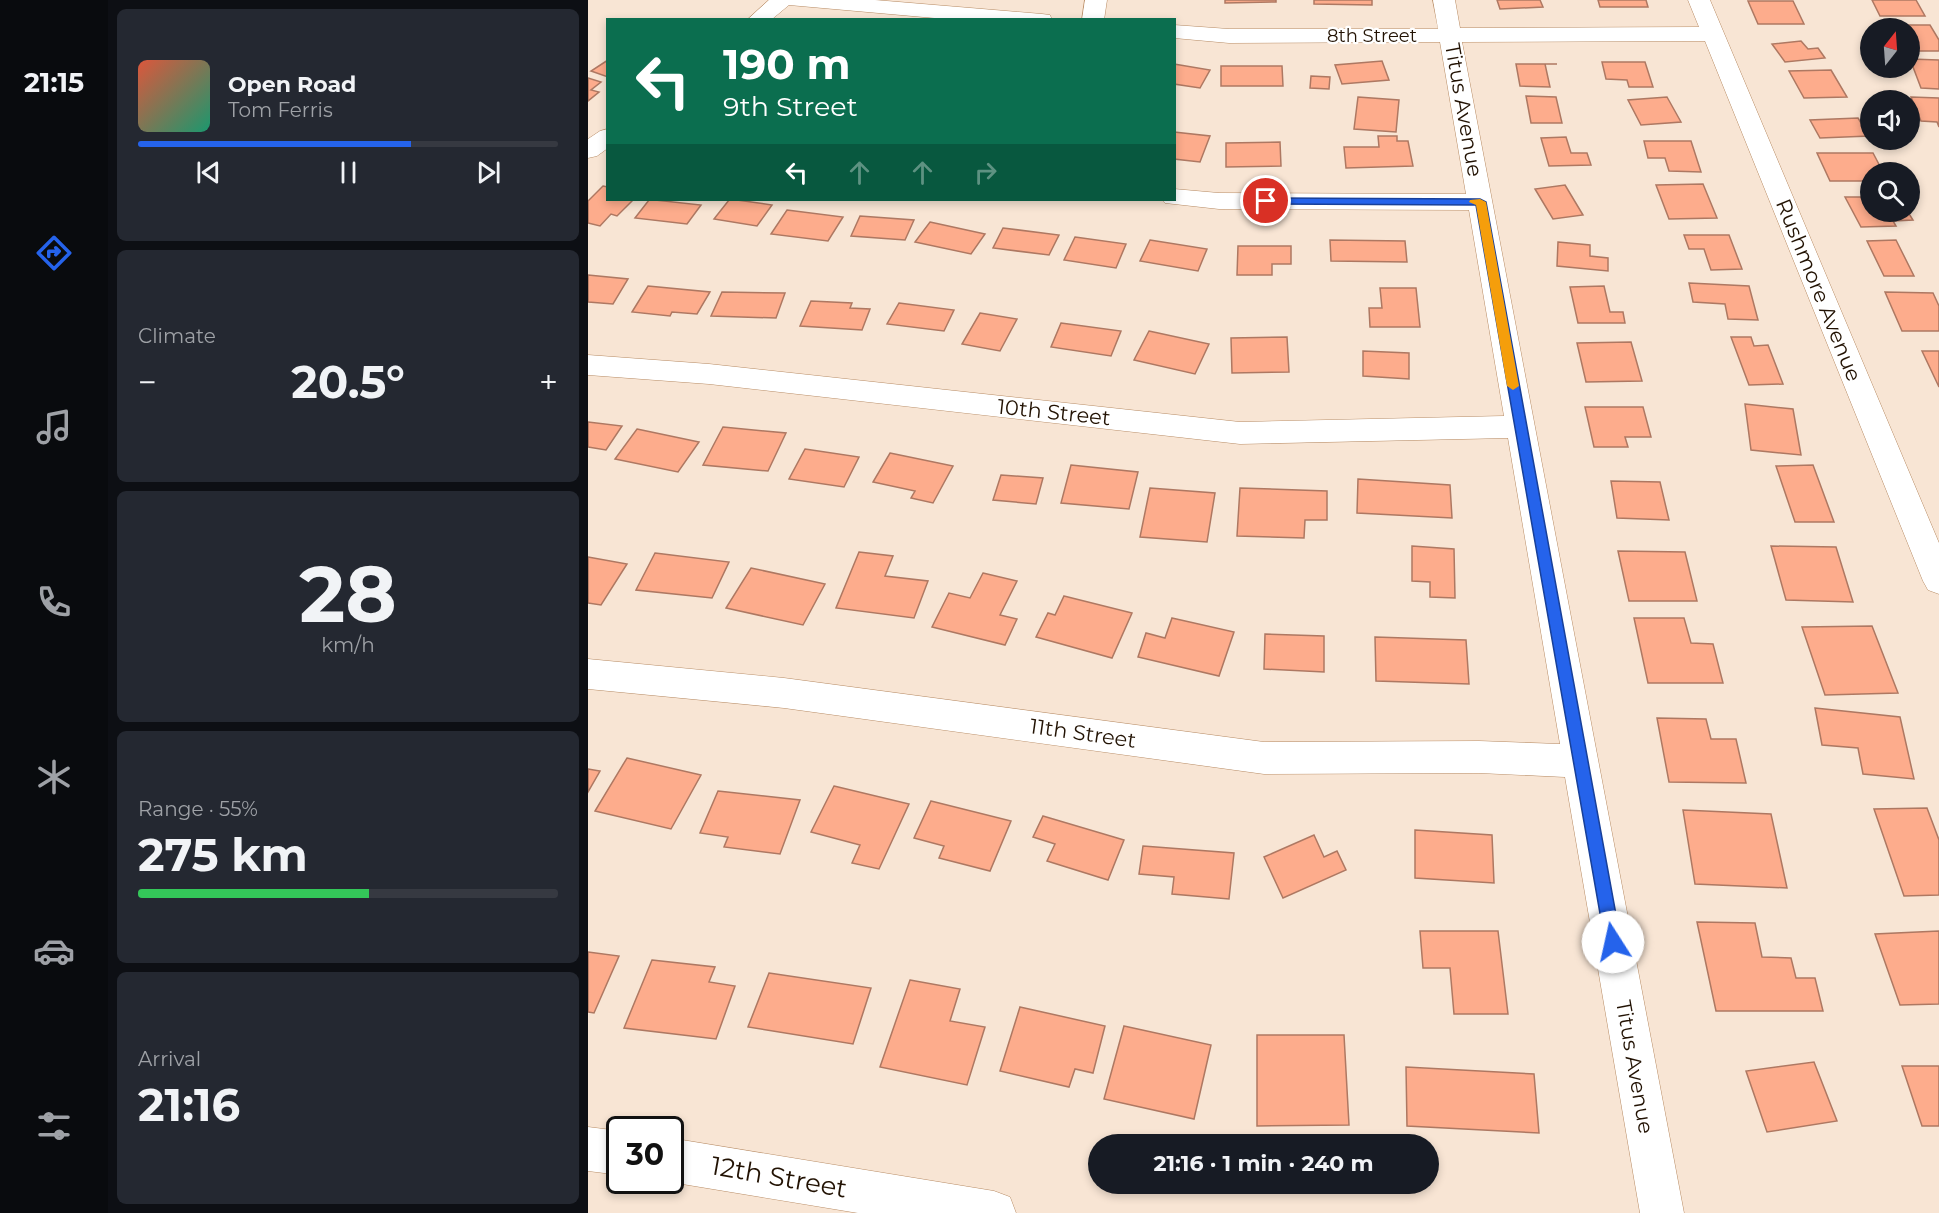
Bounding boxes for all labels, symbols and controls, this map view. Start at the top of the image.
north arrow [1860,18,1920,78]
map controls [1860,18,1920,222]
street label: 8th Street [1327,25,1417,47]
text: 190 m [723,38,851,90]
street label: Titus Avenue [1440,41,1488,179]
icon: left [624,42,702,120]
text: 21:15 [24,66,84,99]
text: Open Road [228,71,356,98]
text: 9th Street [723,90,858,123]
button: sound [1860,90,1920,150]
text: Tom Ferris [228,98,333,122]
icon: previous [192,156,225,189]
icon: pause [332,156,365,189]
icon: next [472,156,505,189]
icon: left [780,156,813,189]
icon: ahead [843,156,876,189]
icon: ahead [906,156,939,189]
icon: right [969,156,1002,189]
button: search [1860,162,1920,222]
pin [1240,175,1291,226]
icon: arrive [1249,184,1282,217]
street label: Rushmore Avenue [1771,195,1867,385]
icon: directions [33,232,75,274]
text: Climate [138,324,216,348]
text: 20.5° [291,354,405,409]
text: − [138,362,157,402]
text: + [539,362,558,402]
street label: 10th Street [996,394,1112,430]
icon: music [33,406,75,448]
text: 28 [299,546,397,642]
icon: phone [33,581,75,623]
text: km/h [321,633,375,657]
street label: 11th Street [1028,713,1138,753]
icon: climate [33,756,75,798]
text: Range · 55% [138,797,258,821]
text: 275 km [138,827,308,882]
position arrow [1581,910,1645,974]
icon: car [33,930,75,972]
street label: Titus Avenue [1611,998,1659,1136]
text: Arrival [138,1047,201,1071]
text: 21:16 [138,1077,240,1132]
icon: filters [33,1105,75,1147]
speed limit sign: 30 [606,1116,684,1194]
street label: 12th Street [708,1149,850,1205]
text: 21:16 · 1 min · 240 m [1153,1150,1374,1177]

